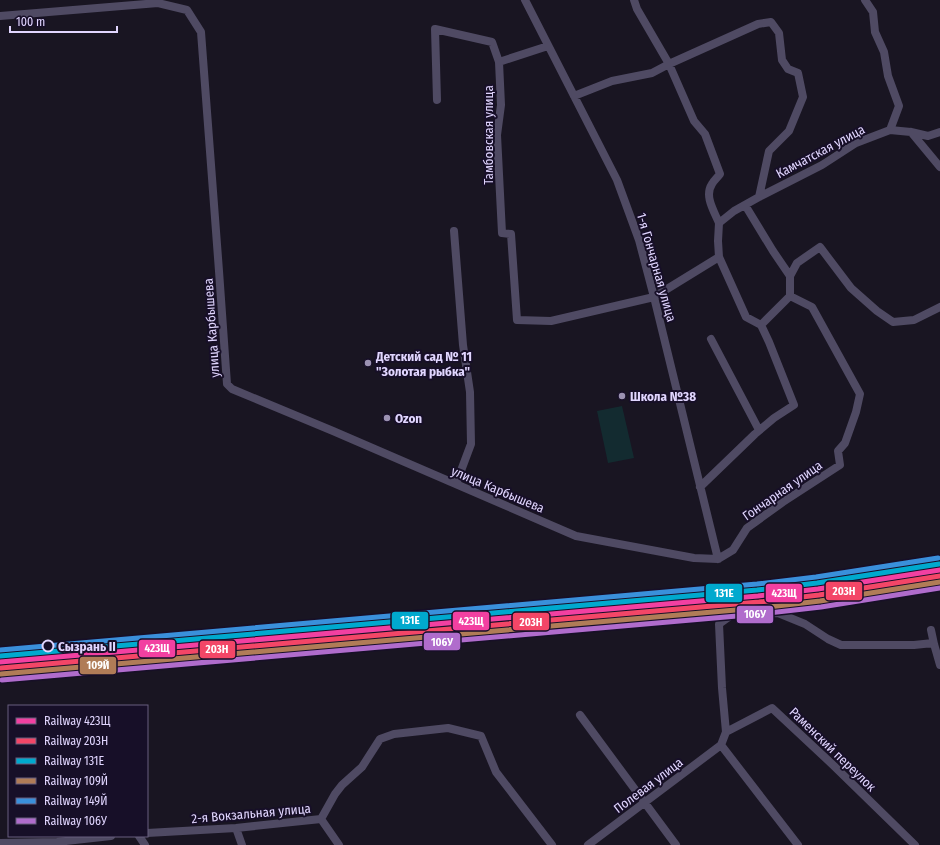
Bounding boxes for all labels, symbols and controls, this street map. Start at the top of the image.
scale bar [10,8,117,34]
text: 100 m [16,15,45,29]
street label: Тамбовская улица [481,85,496,185]
street label: Камчатская улица [773,122,867,181]
street label: 1-я Гончарная улица [634,211,679,323]
street label: улица Карбышева [201,278,222,378]
place label: Детский сад № 11 "Золотая рыбка" [375,349,472,379]
marker: Детский сад № 11 "Золотая рыбка" [363,358,373,368]
place label: Школа №38 [630,389,696,404]
marker: Школа №38 [617,391,627,401]
place label: Ozon [395,411,422,426]
marker: Ozon [382,413,392,423]
street label: Гончарная улица [740,457,825,523]
street label: улица Карбышева [449,463,547,516]
line badge: 203Н [825,581,863,601]
line badge: 131Е [705,583,743,603]
line badge: 423Щ [765,583,803,603]
text: 203Н [832,585,856,598]
text: 131Е [714,587,734,600]
text: 423Щ [771,587,797,600]
line badge: 106У [736,605,774,624]
text: 106У [744,608,766,621]
line badge: 131Е [391,611,429,630]
line badge: 423Щ [452,611,490,631]
line badge: 203Н [512,612,550,631]
text: 131Е [400,614,420,627]
text: 423Щ [458,615,484,628]
text: 203Н [519,616,543,629]
line badge: 106У [423,632,461,651]
text: 106У [431,636,453,649]
marker: Сызрань II [41,639,55,653]
place label: Сызрань II [58,639,116,654]
line badge: 423Щ [138,639,176,658]
line badge: 203Н [199,640,236,659]
text: 423Щ [144,642,170,655]
text: 203Н [205,643,229,656]
line badge: 109Й [79,656,117,675]
text: 109Й [87,659,109,672]
street label: Раменский переулок [786,704,879,794]
legend [8,705,148,837]
text: Railway 423Щ [44,714,110,728]
text: Railway 203Н [44,734,108,748]
text: Railway 131Е [44,754,105,768]
street label: Полевая улица [611,755,686,816]
text: Railway 109Й [44,773,108,788]
text: Railway 149Й [44,793,107,808]
street label: 2-я Вокзальная улица [191,801,311,826]
text: Railway 106У [44,814,107,828]

